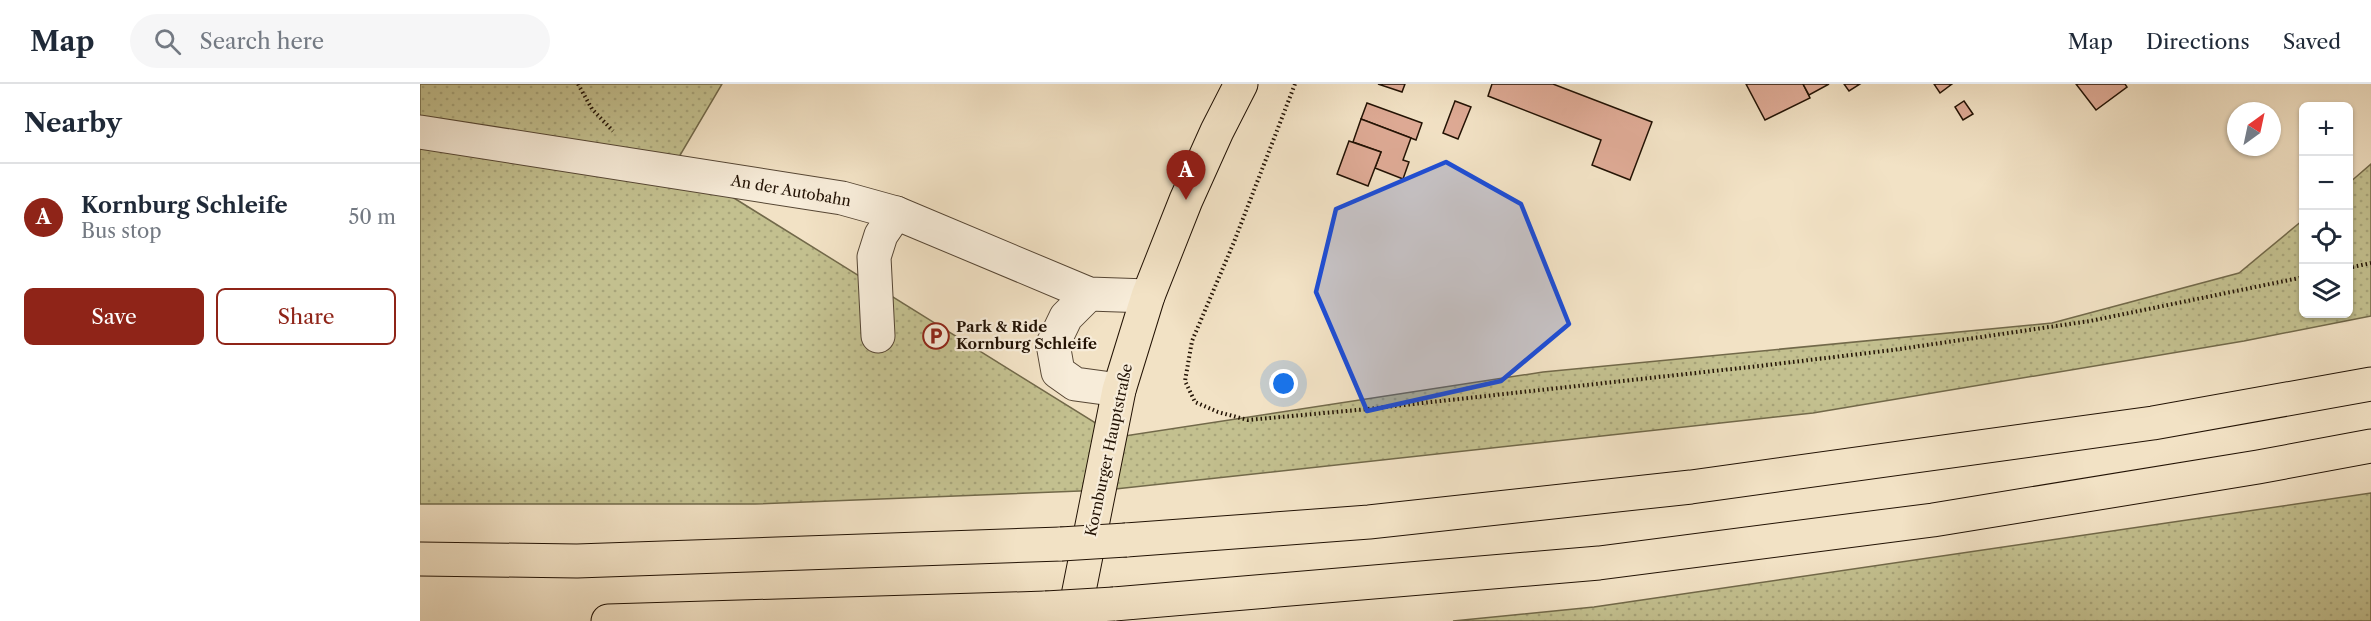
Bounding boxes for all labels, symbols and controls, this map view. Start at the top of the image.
search box [130,14,550,68]
text: Map [30,24,94,58]
icon: search [151,25,184,58]
text: Search here [199,28,324,55]
text: Map [2068,29,2113,54]
text: Directions [2146,29,2250,54]
text: Saved [2283,29,2341,54]
north arrow [2227,102,2281,156]
map controls [2299,102,2353,318]
button: + [2299,102,2353,156]
text: Nearby [24,107,122,139]
pin: A [1166,150,1206,200]
button: − [2299,156,2353,210]
street label: An der Autobahn [728,170,853,211]
text: Kornburg Schleife [81,192,288,219]
text: A [36,205,51,229]
text: 50 m [349,205,396,229]
button: locate [2299,210,2353,264]
text: Bus stop [81,219,162,243]
button: layers [2299,264,2353,318]
button: Save [24,288,204,345]
button: Share [216,288,396,345]
place label: Park & Ride Kornburg Schleife [956,317,1097,353]
parking icon: Park & Ride Kornburg Schleife [921,321,951,351]
street label: Kornburger Hauptstraße [1081,362,1136,538]
your location [1269,369,1298,398]

